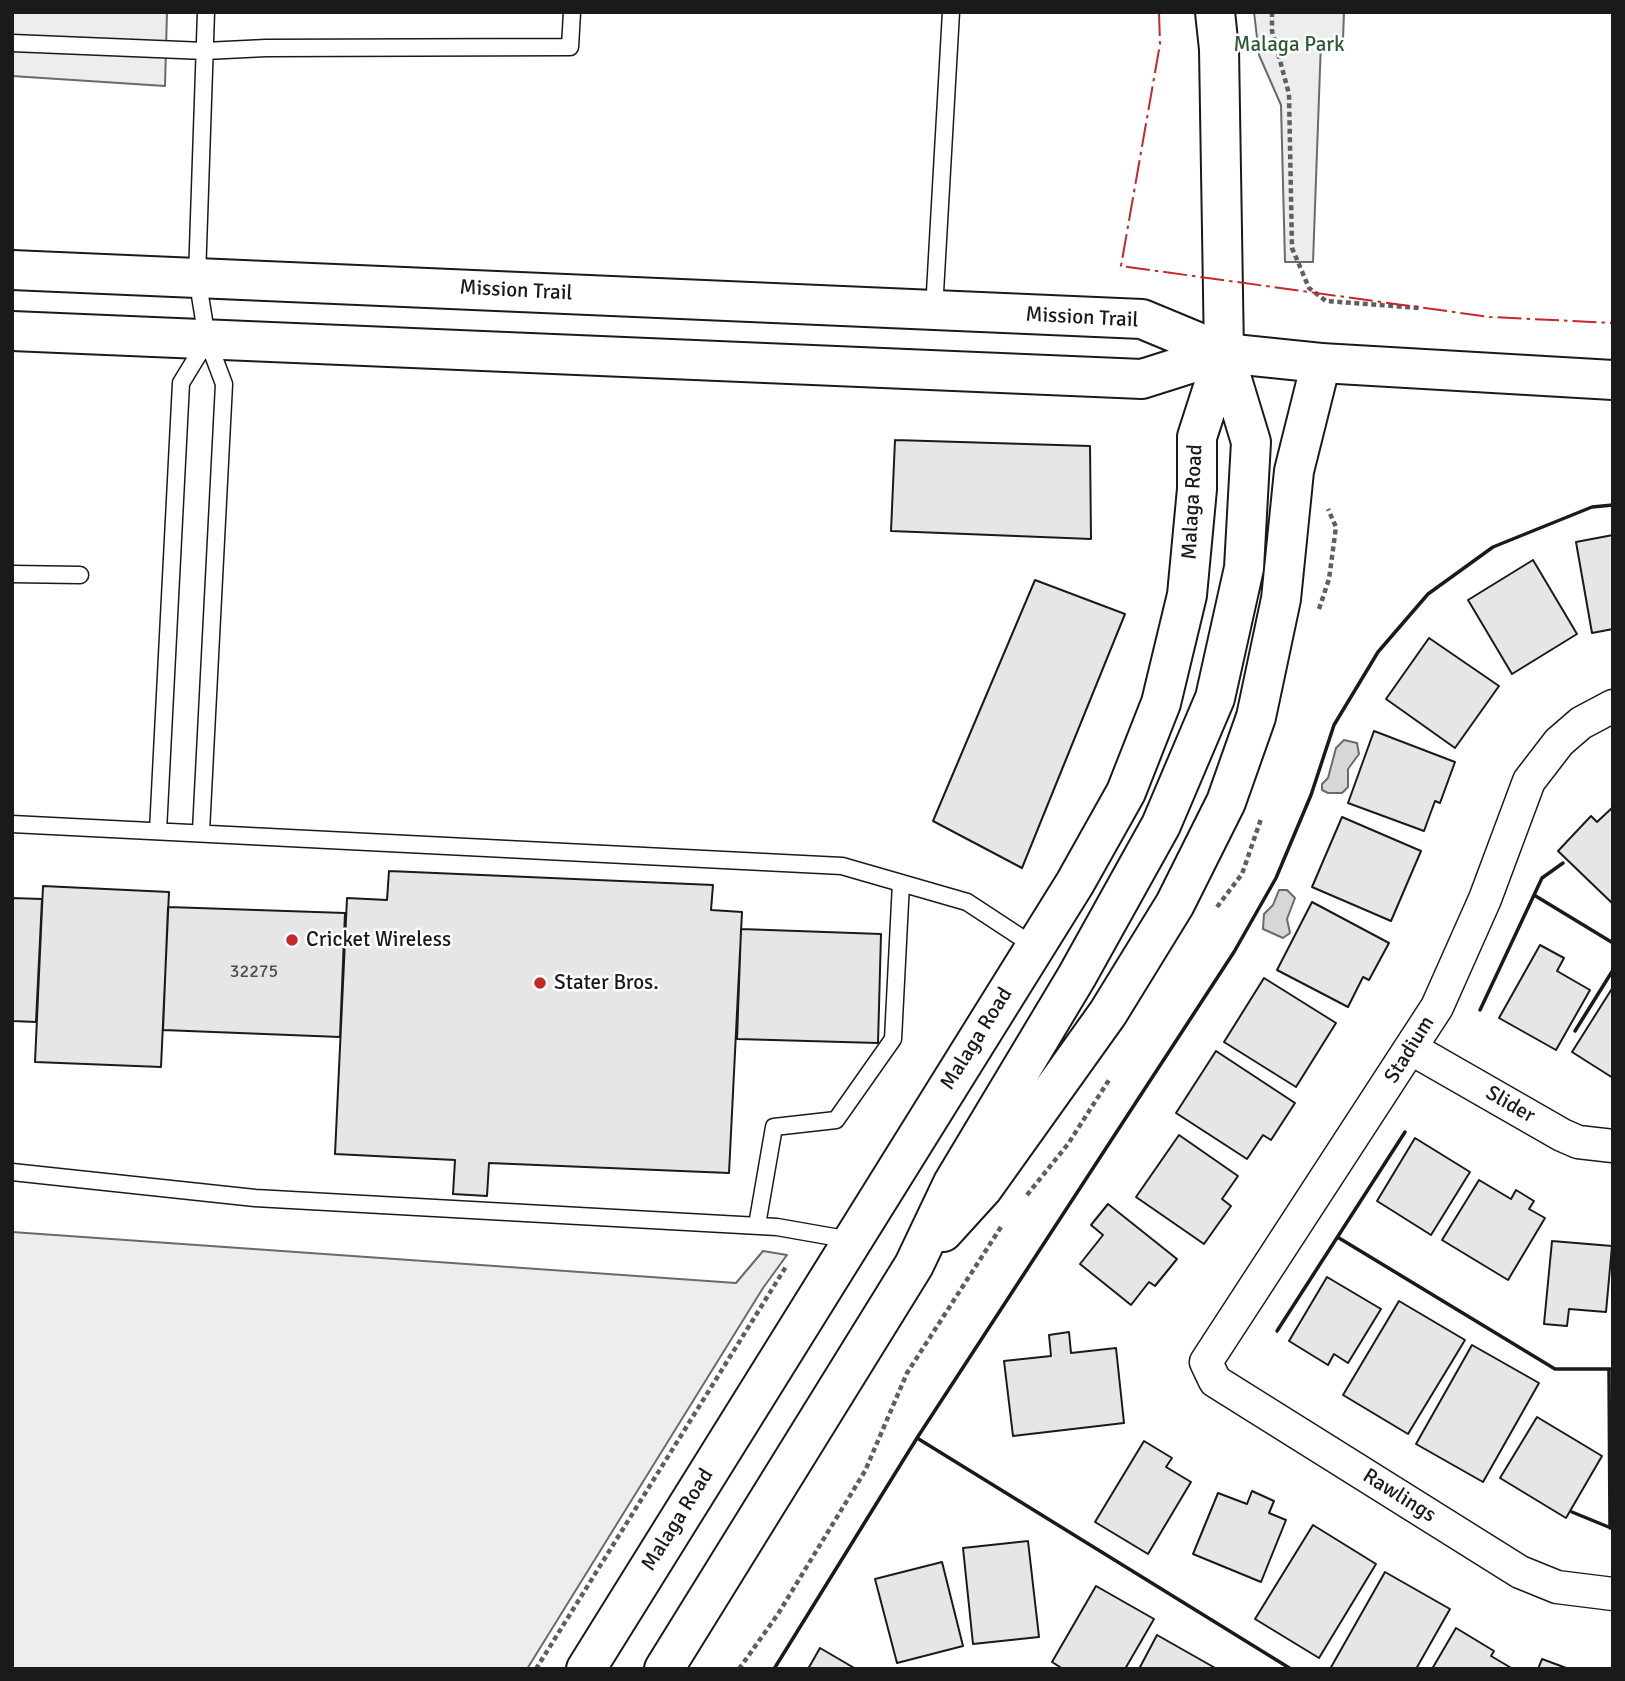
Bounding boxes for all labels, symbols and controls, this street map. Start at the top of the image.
park label: Malaga Park [1233,32,1345,58]
street label: Mission Trail [459,275,573,307]
street label: Mission Trail [1025,302,1139,334]
street label: Malaga Road [1177,444,1209,560]
place label: Cricket Wireless [306,927,451,953]
marker: Cricket Wireless [284,932,300,948]
house number: 32275 [230,961,278,983]
place label: Stater Bros. [554,970,659,996]
marker: Stater Bros. [532,975,548,991]
street label: Malaga Road [936,983,1018,1095]
street label: Stadium [1380,1012,1440,1088]
street label: Slider [1481,1081,1539,1129]
street label: Malaga Road [637,1464,719,1576]
street label: Rawlings [1358,1464,1440,1528]

